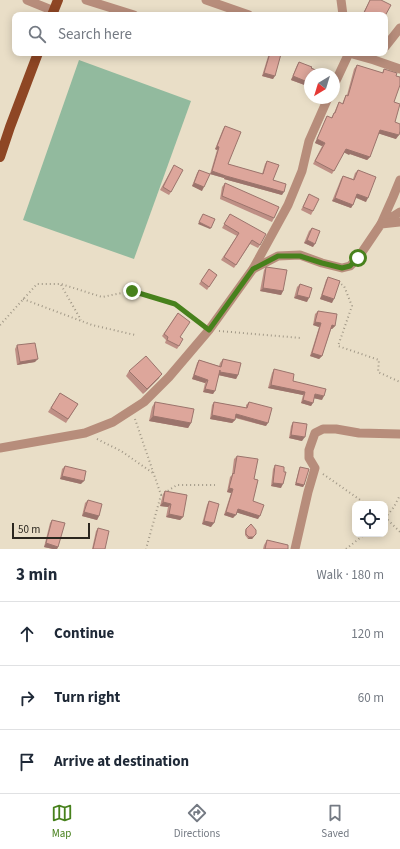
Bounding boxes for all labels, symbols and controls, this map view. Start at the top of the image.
search box [12,12,388,56]
icon: search [26,23,48,45]
text: Search here [58,24,132,45]
north arrow [304,68,340,104]
route start [349,249,367,267]
route end [123,282,141,300]
map controls [352,501,388,537]
button: locate [352,501,388,537]
scale bar [12,521,90,540]
text: 50 m [18,522,40,537]
text: 3 min [16,563,57,587]
text: Walk · 180 m [316,566,384,584]
icon: ahead [16,623,38,645]
text: Continue [54,623,114,644]
text: 120 m [351,625,384,643]
icon: right [16,687,38,709]
text: Turn right [54,687,120,708]
text: 60 m [358,689,384,707]
icon: arrive [16,751,38,773]
text: Arrive at destination [54,751,189,772]
tab: Map [51,802,73,841]
tab: Directions [174,802,220,841]
tab: Saved [321,802,349,841]

